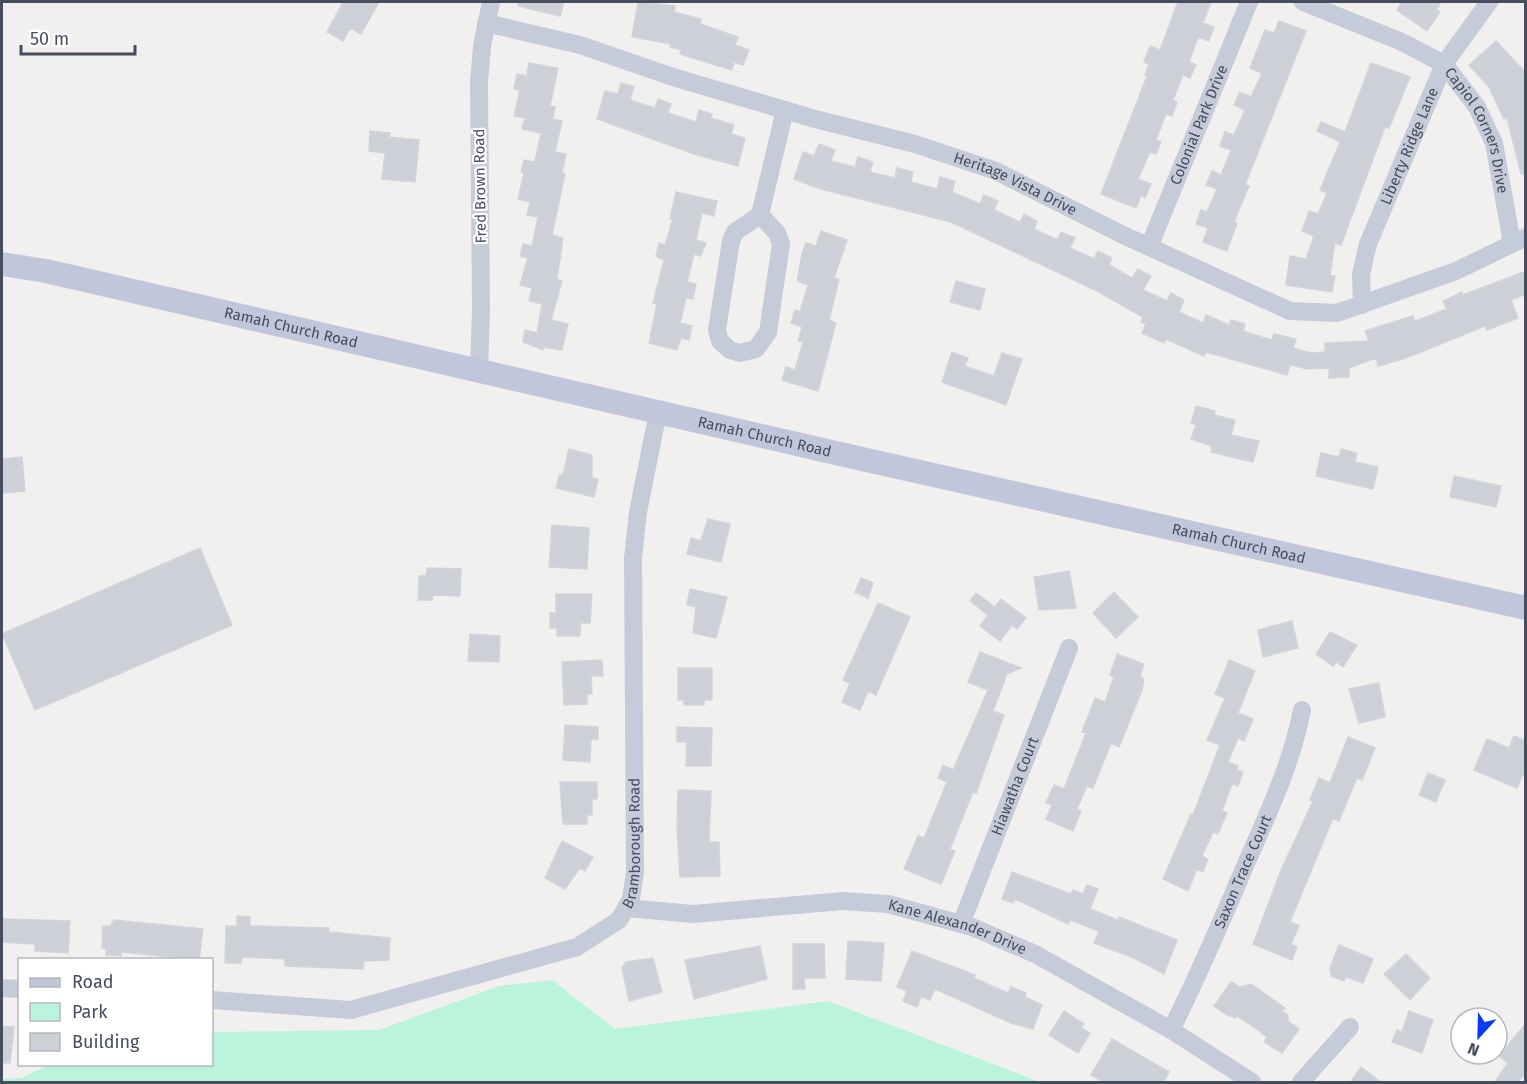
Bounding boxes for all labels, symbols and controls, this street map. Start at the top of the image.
scale bar [21,18,135,56]
text: 50 m [30,28,69,50]
street label: Colonial Park Drive [1166,62,1231,188]
street label: Capiol Corners Drive [1441,64,1512,195]
street label: Liberty Ridge Lane [1377,85,1442,208]
street label: Fred Brown Road [470,129,490,243]
street label: Heritage Vista Drive [951,148,1080,219]
street label: Ramah Church Road [222,303,360,352]
street label: Ramah Church Road [696,413,833,461]
street label: Ramah Church Road [1170,520,1307,567]
street label: Hiawatha Court [988,734,1043,838]
street label: Bramborough Road [618,778,644,912]
street label: Saxon Trace Court [1210,812,1276,931]
street label: Kane Alexander Drive [886,895,1029,958]
legend [18,958,213,1066]
text: Road [72,971,114,993]
text: Park [72,1001,108,1023]
north arrow [1449,1006,1509,1066]
text: Building [72,1031,140,1053]
text: N [1465,1039,1482,1060]

